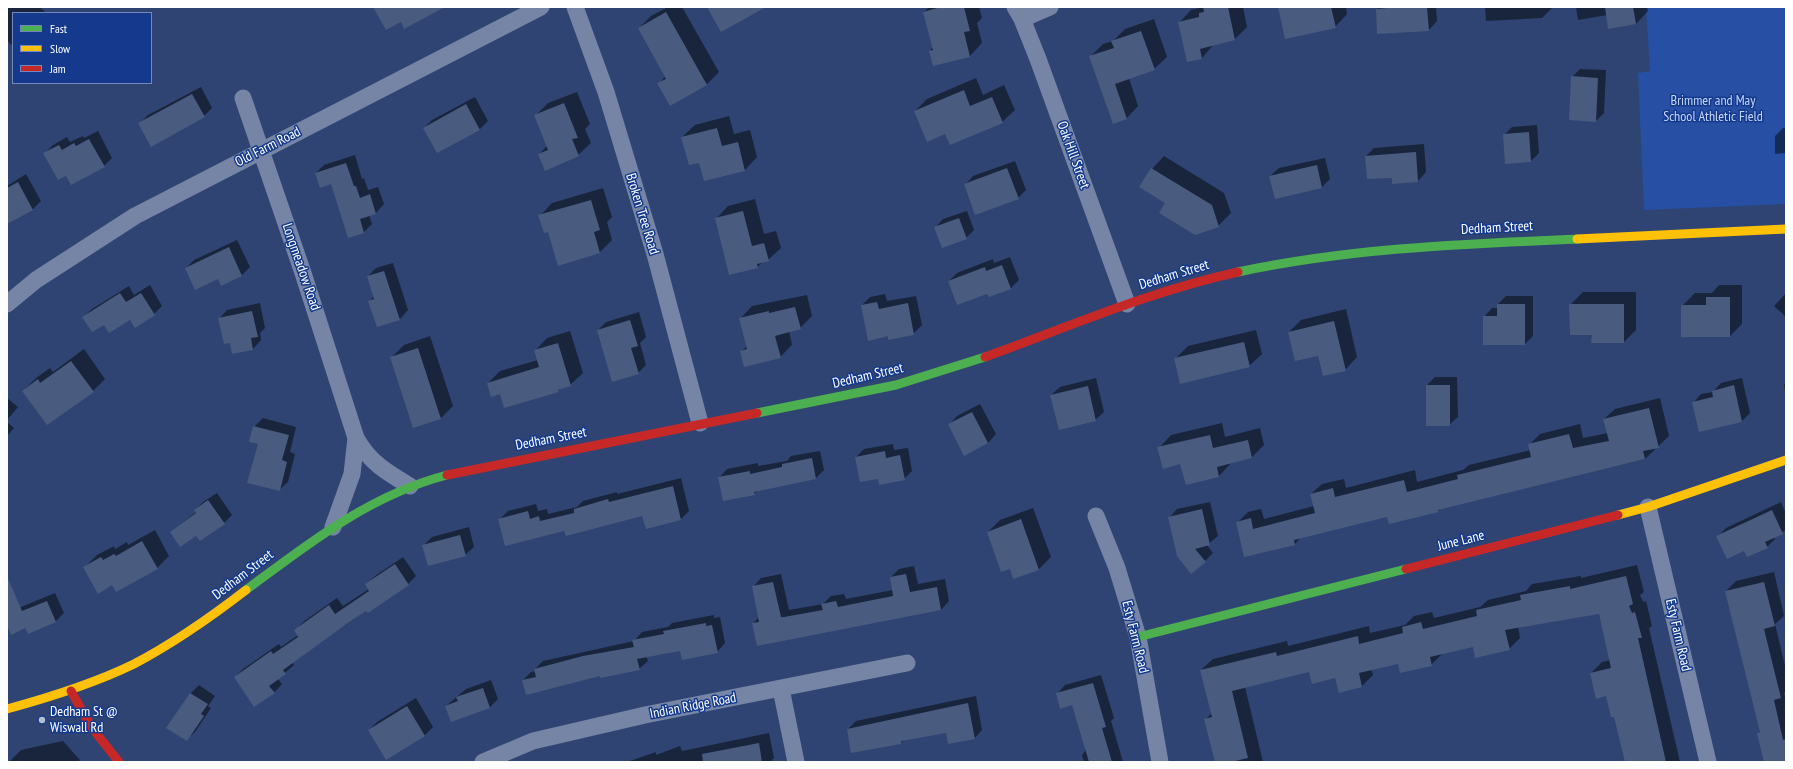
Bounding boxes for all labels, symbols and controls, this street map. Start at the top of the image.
legend [12,12,152,84]
text: Fast [50,21,67,36]
text: Slow [50,41,70,56]
text: Jam [50,61,66,76]
park label: Brimmer and May School Athletic Field [1663,93,1763,126]
street label: Oak Hill Street [1053,119,1093,191]
street label: Old Farm Road [232,123,304,171]
street label: Broken Tree Road [622,171,662,257]
street label: Dedham Street [1461,218,1533,238]
street label: Longmeadow Road [278,221,324,313]
street label: Dedham Street [1137,256,1211,294]
street label: Dedham Street [831,360,905,392]
street label: Dedham Street [514,424,588,454]
street label: June Lane [1436,527,1486,555]
street label: Dedham Street [209,547,277,603]
street label: Esty Farm Road [1662,597,1694,673]
street label: Esty Farm Road [1118,599,1152,675]
street label: Indian Ridge Road [648,689,738,723]
place label: Dedham St @ Wiswall Rd [50,704,118,736]
marker: Dedham St @ Wiswall Rd [37,715,47,725]

